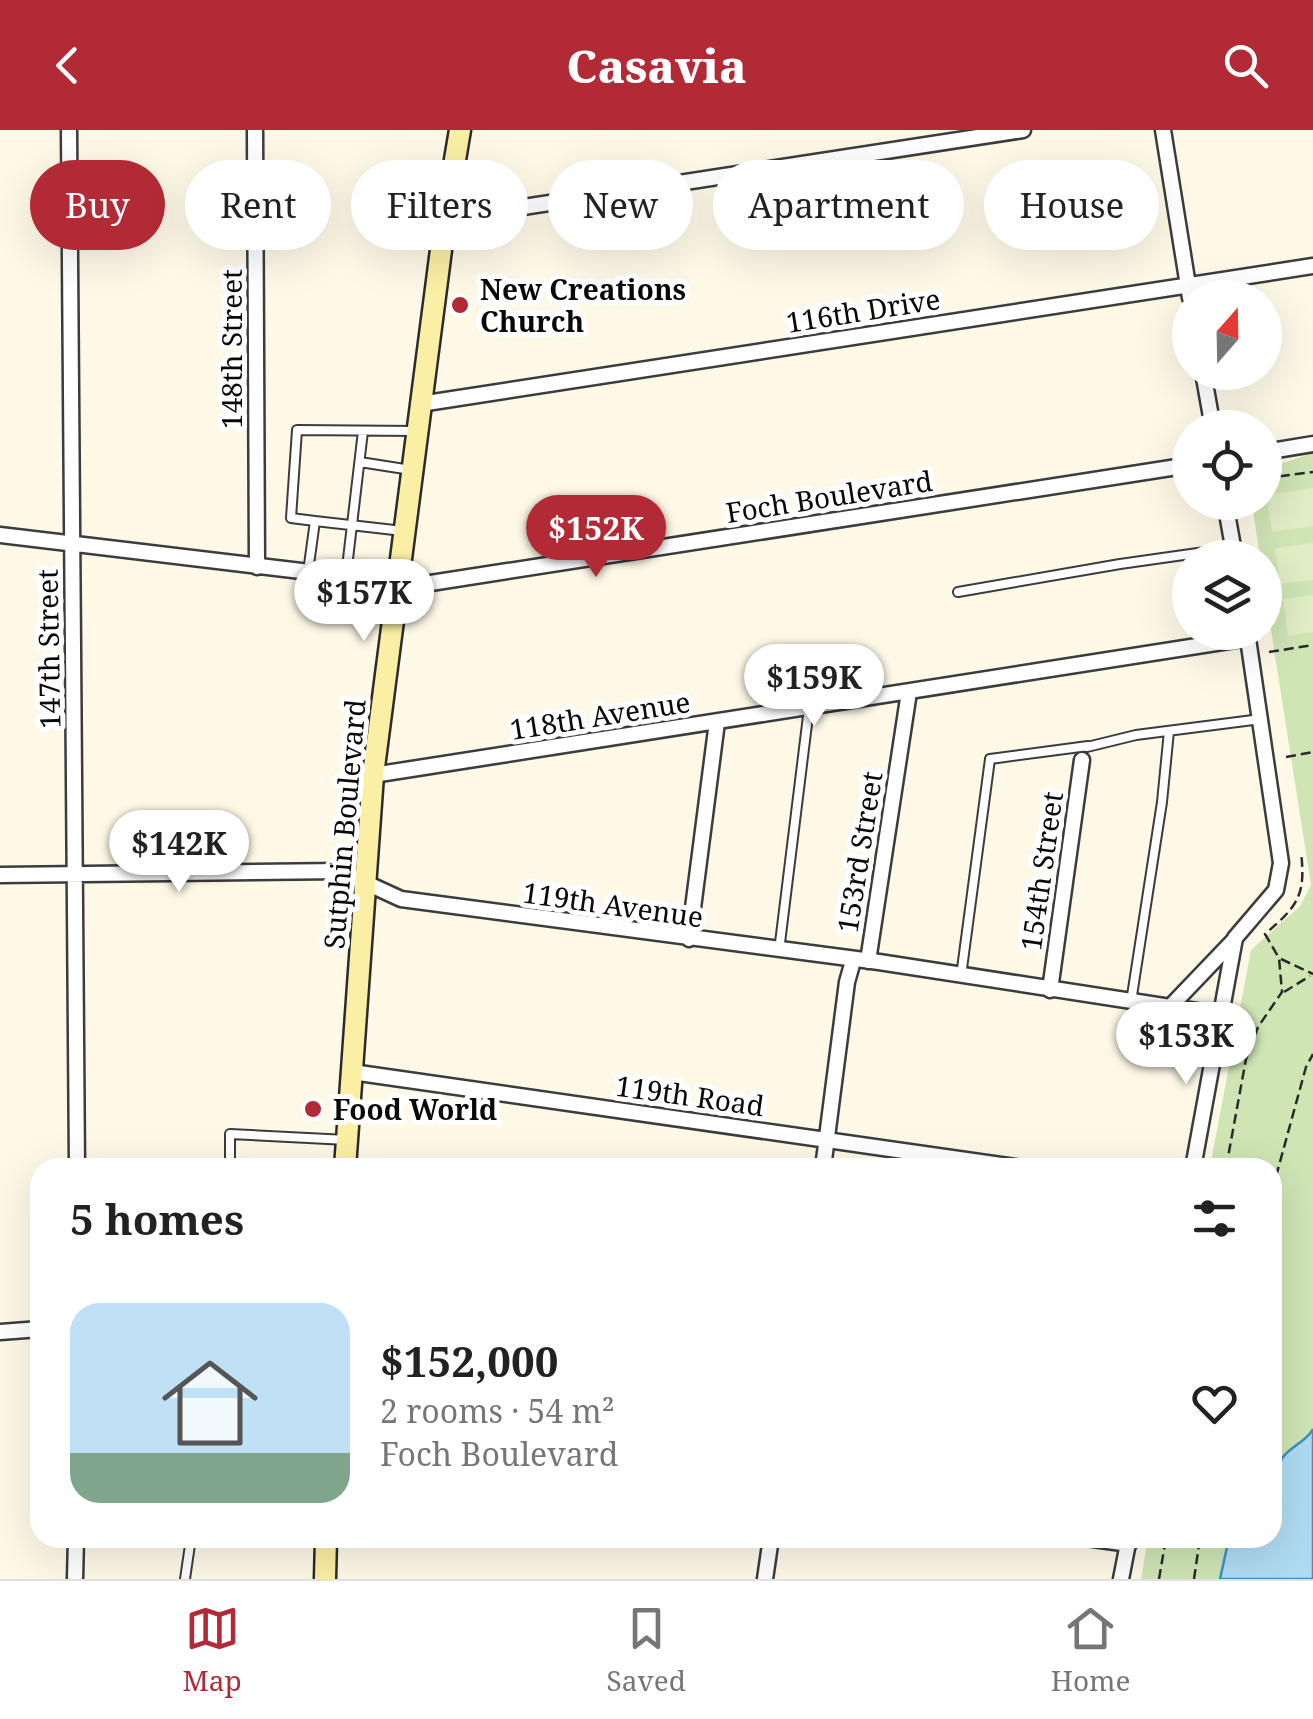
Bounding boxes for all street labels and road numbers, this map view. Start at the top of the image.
street label: 148th Street [212,269,250,429]
street label: 116th Drive [783,279,943,341]
street label: Foch Boulevard [723,461,935,531]
street label: 147th Street [28,569,68,729]
street label: 118th Avenue [507,682,693,748]
street label: Sutphin Boulevard [314,698,374,950]
street label: 153rd Street [828,769,891,935]
street label: 154th Street [1011,789,1071,953]
street label: 119th Avenue [520,873,706,935]
street label: 119th Road [613,1066,767,1124]

